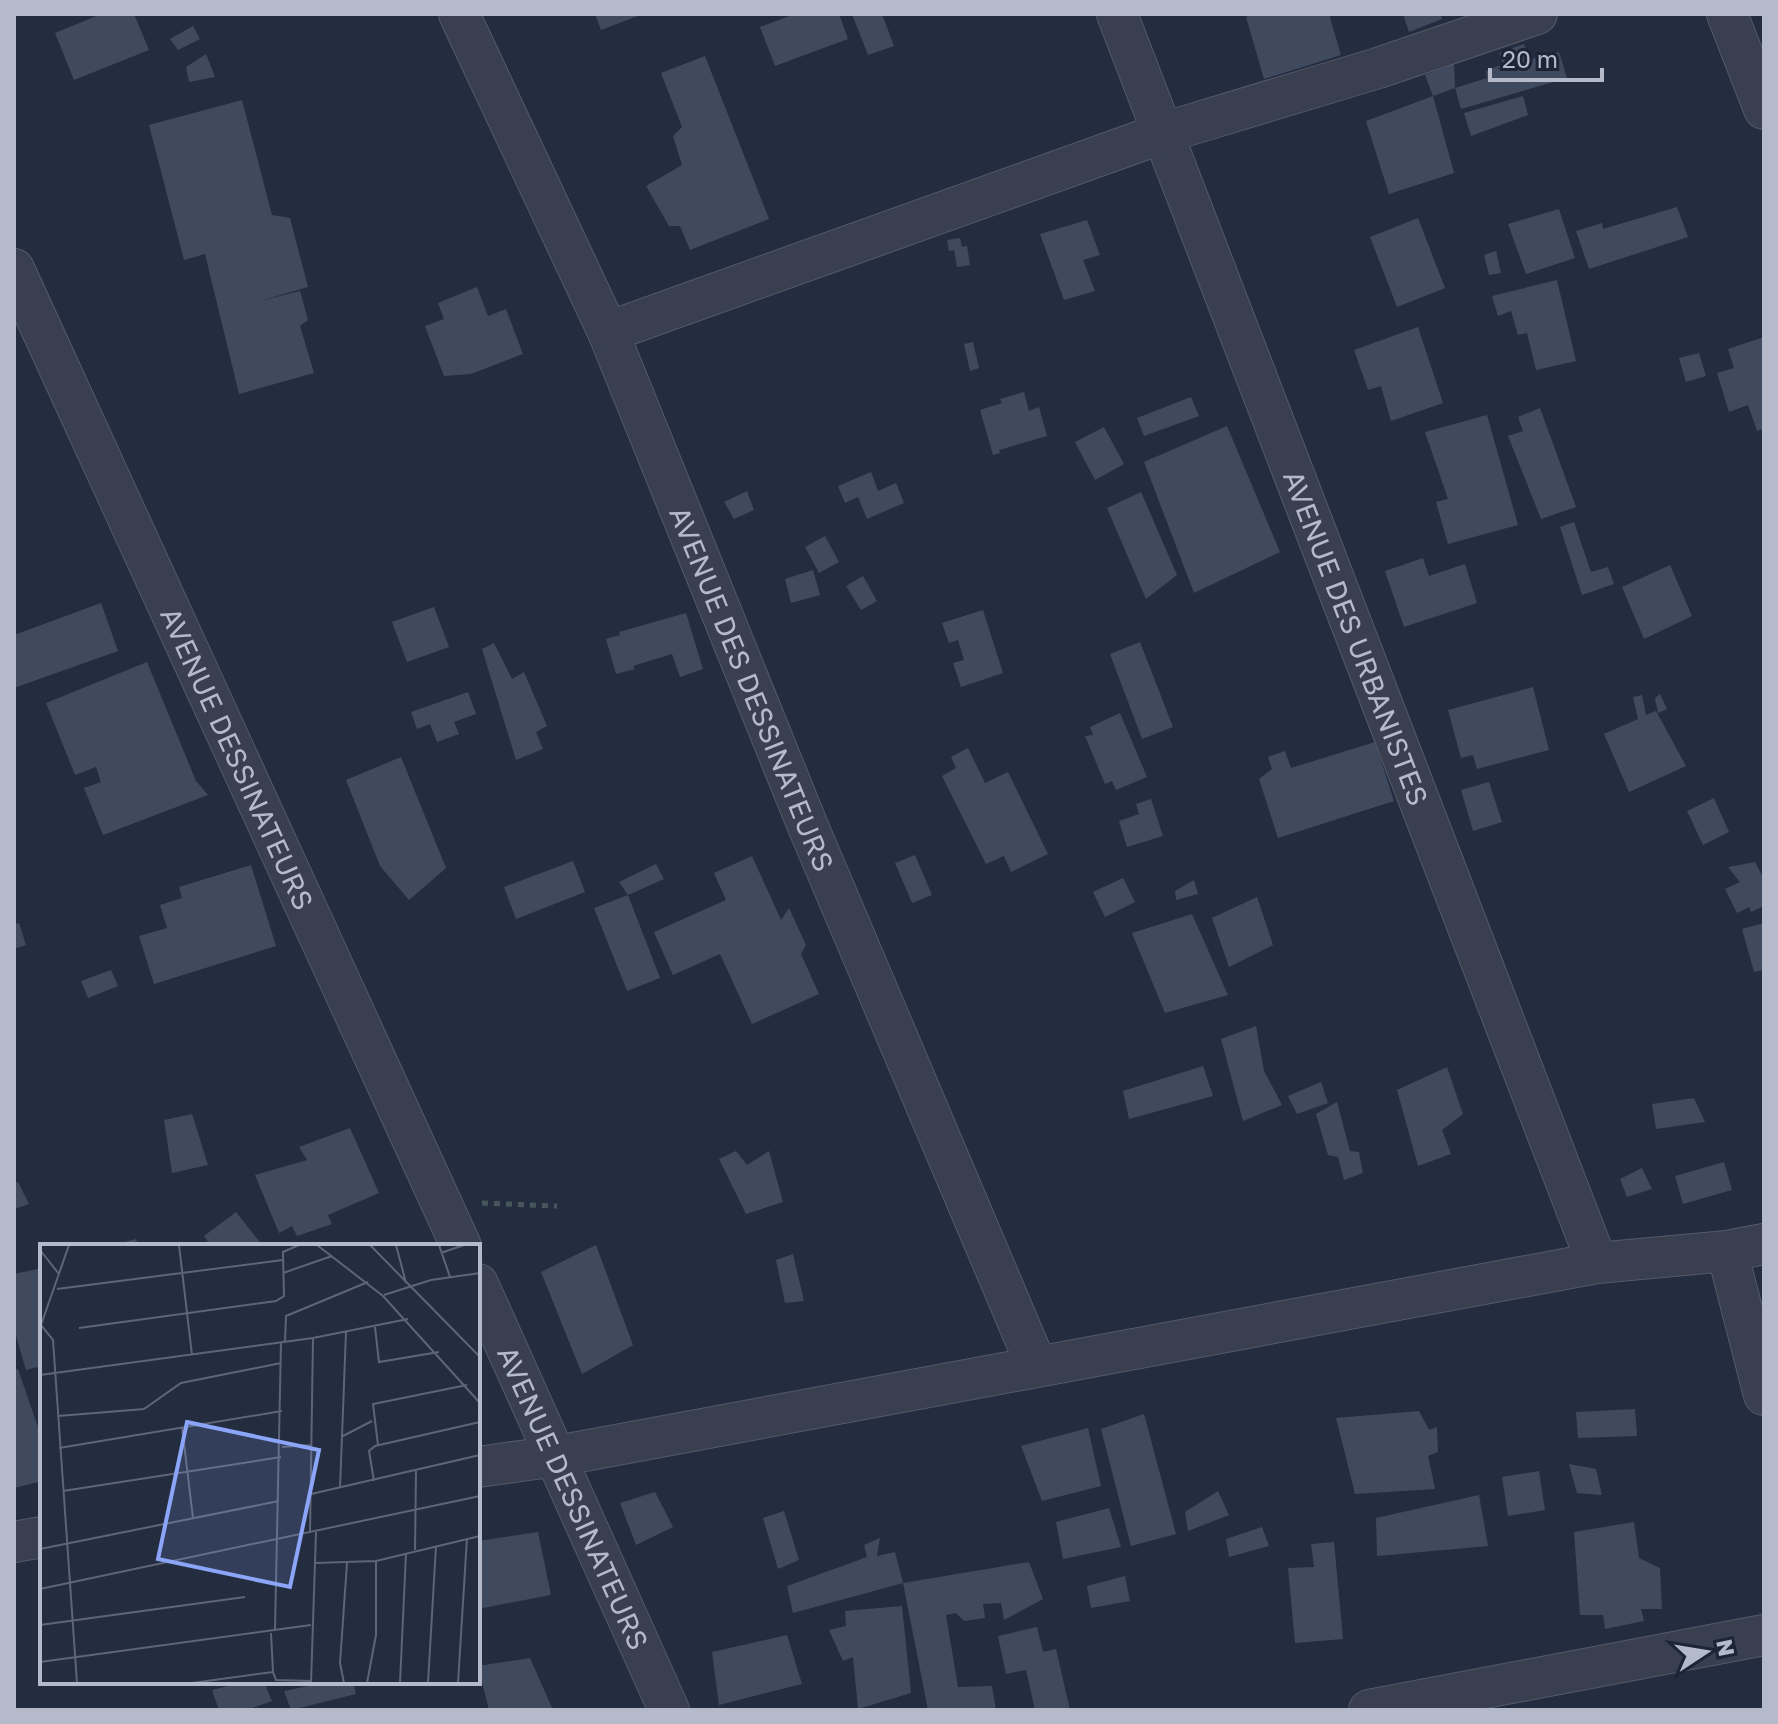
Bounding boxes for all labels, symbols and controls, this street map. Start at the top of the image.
scale bar [1490,32,1602,82]
text: 20 m [1502,44,1558,73]
street label: AVENUE DES URBANISTES [1277,465,1436,810]
street label: AVENUE DES DESSINATEURS [664,501,841,876]
street label: AVENUE DESSINATEURS [154,602,321,915]
inset map [40,1244,480,1684]
street label: AVENUE DESSINATEURS [491,1341,656,1654]
north arrow [1666,1612,1746,1692]
text: N [1711,1637,1741,1659]

